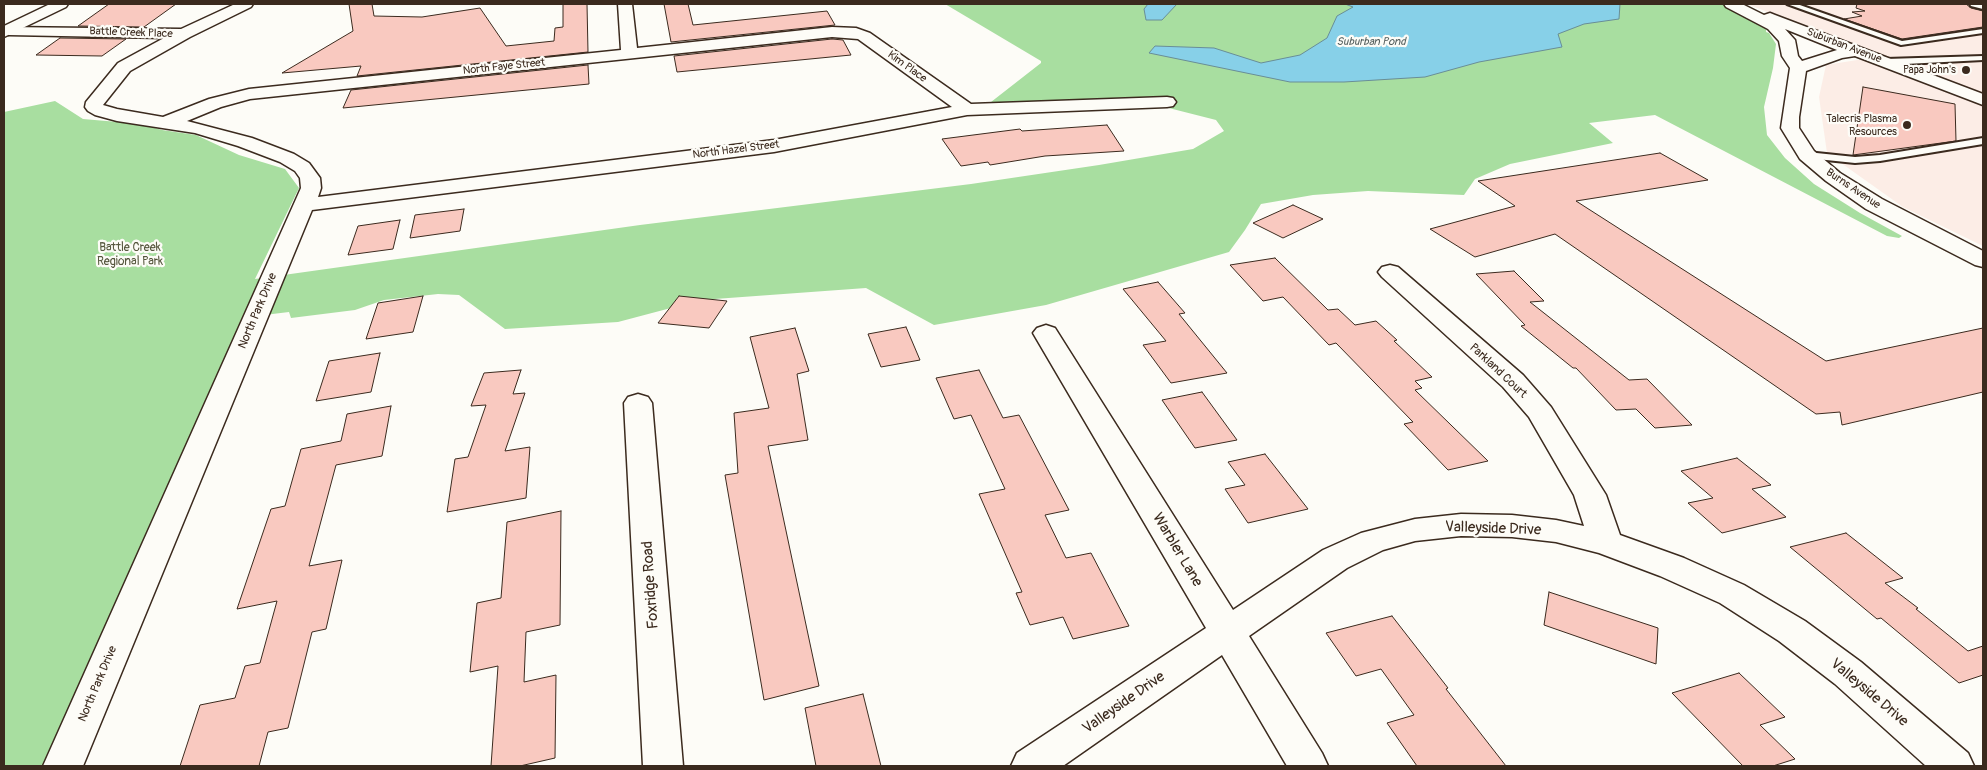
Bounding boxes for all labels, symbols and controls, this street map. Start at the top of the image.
street label: Battle Creek Place [89,25,173,41]
street label: Suburban Avenue [1805,26,1883,66]
water label: Suburban Pond [1336,35,1406,49]
street label: Kim Place [885,48,929,86]
street label: North Faye Street [462,56,546,78]
place label: Papa John's [1903,63,1956,77]
marker: Papa John's [1960,64,1972,76]
place label: Talecris Plasma Resources [1826,112,1897,138]
marker: Talecris Plasma Resources [1901,119,1913,131]
street label: North Hazel Street [692,138,780,162]
street label: Burns Avenue [1823,166,1883,212]
park label: Battle Creek Regional Park [97,241,163,269]
street label: North Park Drive [236,271,280,351]
street label: Parkland Court [1466,341,1530,401]
street label: Warbler Lane [1148,510,1206,590]
street label: Valleyside Drive [1444,518,1542,540]
street label: Foxridge Road [639,540,663,630]
street label: North Park Drive [76,644,120,724]
street label: Valleyside Drive [1826,655,1912,731]
street label: Valleyside Drive [1079,668,1169,738]

